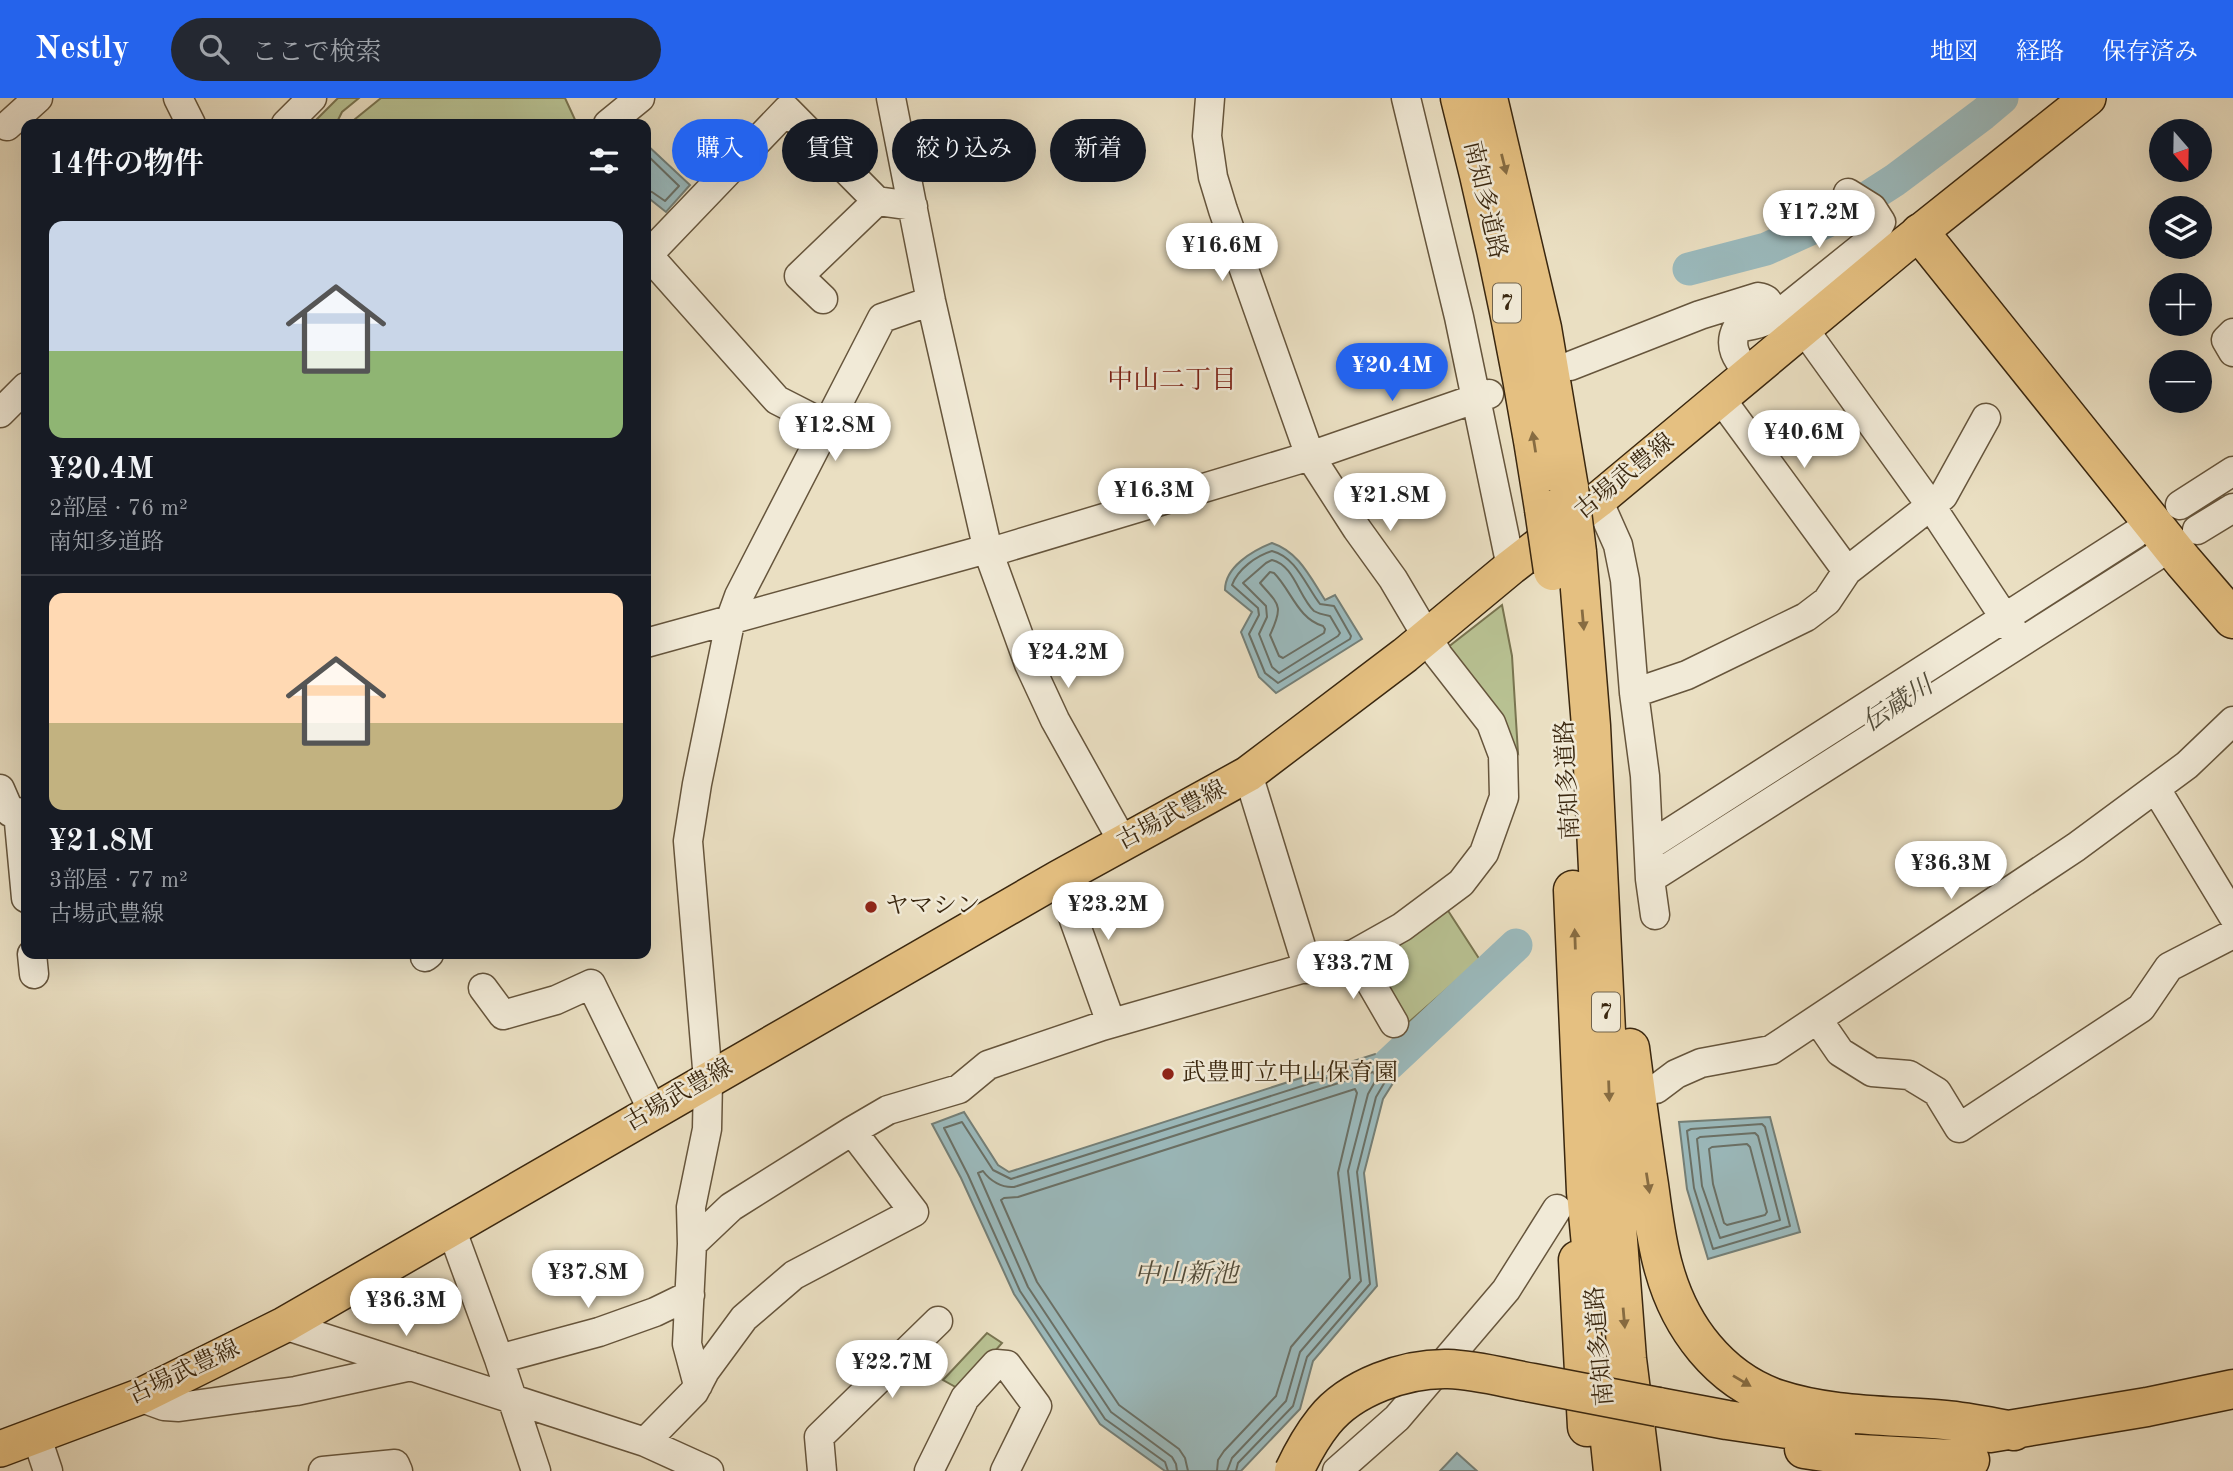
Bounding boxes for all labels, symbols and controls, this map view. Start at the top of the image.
search box [171,18,661,81]
icon: search [195,30,233,68]
text: Nestly [35,33,129,66]
text: ここで検索 [251,40,381,66]
text: 地図 [1930,41,1978,65]
text: 経路 [2016,41,2064,65]
text: 保存済み [2102,41,2198,65]
chip: 購入 [672,119,768,182]
chip: 賃貸 [782,119,878,182]
chip: 絞り込み [892,119,1036,182]
chip: 新着 [1050,119,1146,182]
north arrow [2149,119,2212,182]
map controls [2149,119,2212,413]
street label: 南知多道路 [1459,138,1512,261]
icon: filters [585,142,623,180]
text: 14件の物件 [49,150,204,180]
one-way arrow [1499,153,1510,175]
pin: ¥17.2M [1762,190,1876,250]
button: layers [2149,196,2212,259]
text: ¥17.2M [1779,201,1859,224]
pin: ¥16.6M [1165,223,1279,283]
text: ¥16.6M [1182,234,1262,257]
icon: home [273,266,399,392]
button: + [2149,273,2212,336]
road number: 7 [1493,284,1521,322]
pin: ¥20.4M [1335,344,1449,403]
button: − [2149,350,2212,413]
text: ¥20.4M [1352,354,1432,377]
district label: 中山二丁目 [1107,366,1237,394]
pin: ¥12.8M [778,404,892,463]
pin: ¥40.6M [1747,410,1861,470]
text: ¥12.8M [795,414,875,437]
text: ¥40.6M [1764,421,1844,444]
street label: 古場武豊線 [1569,428,1679,524]
one-way arrow [1528,430,1539,452]
text: ¥20.4M [49,455,154,485]
pin: ¥16.3M [1097,468,1211,528]
pin: ¥21.8M [1333,474,1447,533]
text: ¥16.3M [1114,479,1194,502]
text: ¥21.8M [1350,484,1430,507]
text: 2部屋 · 76 m² [49,497,188,520]
text: 南知多道路 [49,531,164,554]
one-way arrow [1578,609,1589,631]
pin: ¥24.2M [1011,630,1125,690]
icon: home [273,638,399,764]
text: ¥24.2M [1028,641,1108,664]
water label: 伝蔵川 [1857,670,1940,737]
street label: 南知多道路 [1551,719,1584,841]
street label: 古場武豊線 [1112,775,1231,855]
text: ¥21.8M [49,827,154,857]
pin: ¥36.3M [1894,842,2008,901]
text: ¥36.3M [1911,852,1991,875]
text: 3部屋 · 77 m² [49,869,188,892]
pin: ¥23.2M [1051,882,1165,942]
text: ¥23.2M [1068,893,1148,916]
place label: ヤマシン [885,894,980,919]
marker: ヤマシン [863,899,879,915]
text: 古場武豊線 [49,903,164,926]
one-way arrow [1570,928,1581,950]
pin: ¥33.7M [1296,942,1410,1001]
text: ¥33.7M [1313,952,1393,975]
road number: 7 [1592,992,1620,1032]
street label: 古場武豊線 [620,1053,737,1136]
place label: 武豊町立中山保育園 [1182,1059,1398,1086]
marker: 武豊町立中山保育園 [1160,1066,1176,1082]
one-way arrow [1604,1081,1615,1103]
one-way arrow [1643,1172,1654,1194]
pin: ¥37.8M [531,1250,645,1310]
water label: 中山新池 [1134,1260,1241,1288]
text: ¥37.8M [548,1261,628,1284]
pin: ¥36.3M [349,1278,463,1338]
street label: 南知多道路 [1581,1285,1618,1407]
text: ¥36.3M [366,1289,446,1312]
one-way arrow [1619,1308,1630,1330]
street label: 古場武豊線 [123,1334,243,1409]
pin: ¥22.7M [835,1340,949,1400]
text: ¥22.7M [852,1351,932,1374]
one-way arrow [1732,1375,1751,1388]

